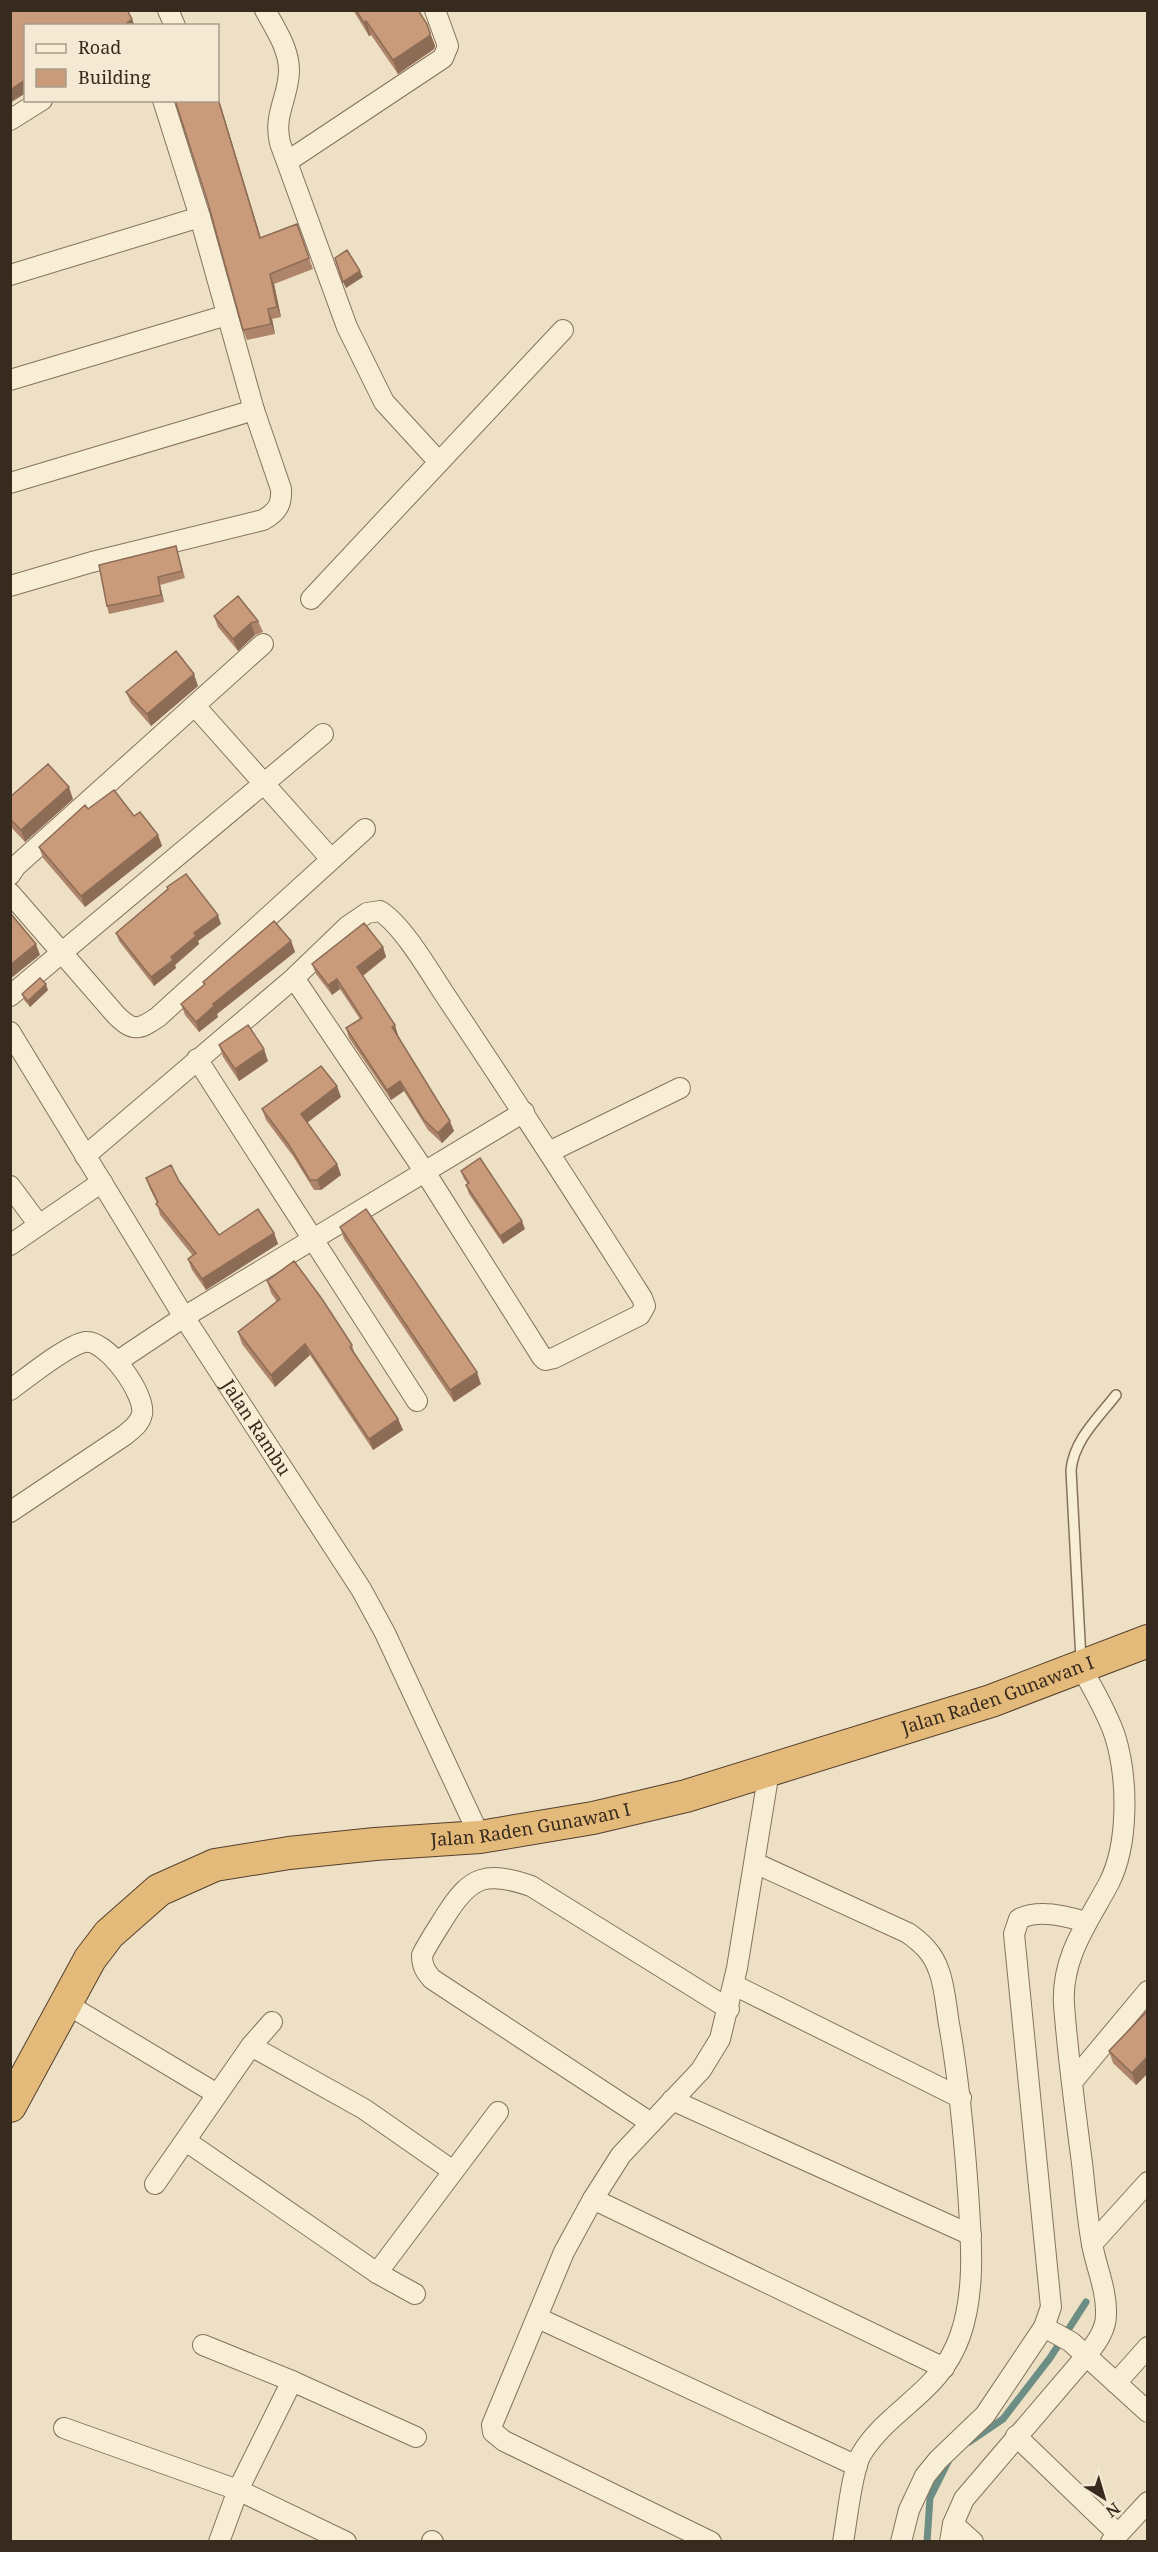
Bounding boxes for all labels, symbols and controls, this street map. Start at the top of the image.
legend [24,24,219,102]
text: Road [78,35,121,59]
text: Building [78,65,151,89]
street label: Jalan Rambu [216,1374,297,1480]
street label: Jalan Raden Gunawan I [897,1650,1097,1739]
street label: Jalan Raden Gunawan I [429,1797,633,1851]
north arrow [1074,2468,1134,2528]
text: N [1101,2497,1125,2523]

